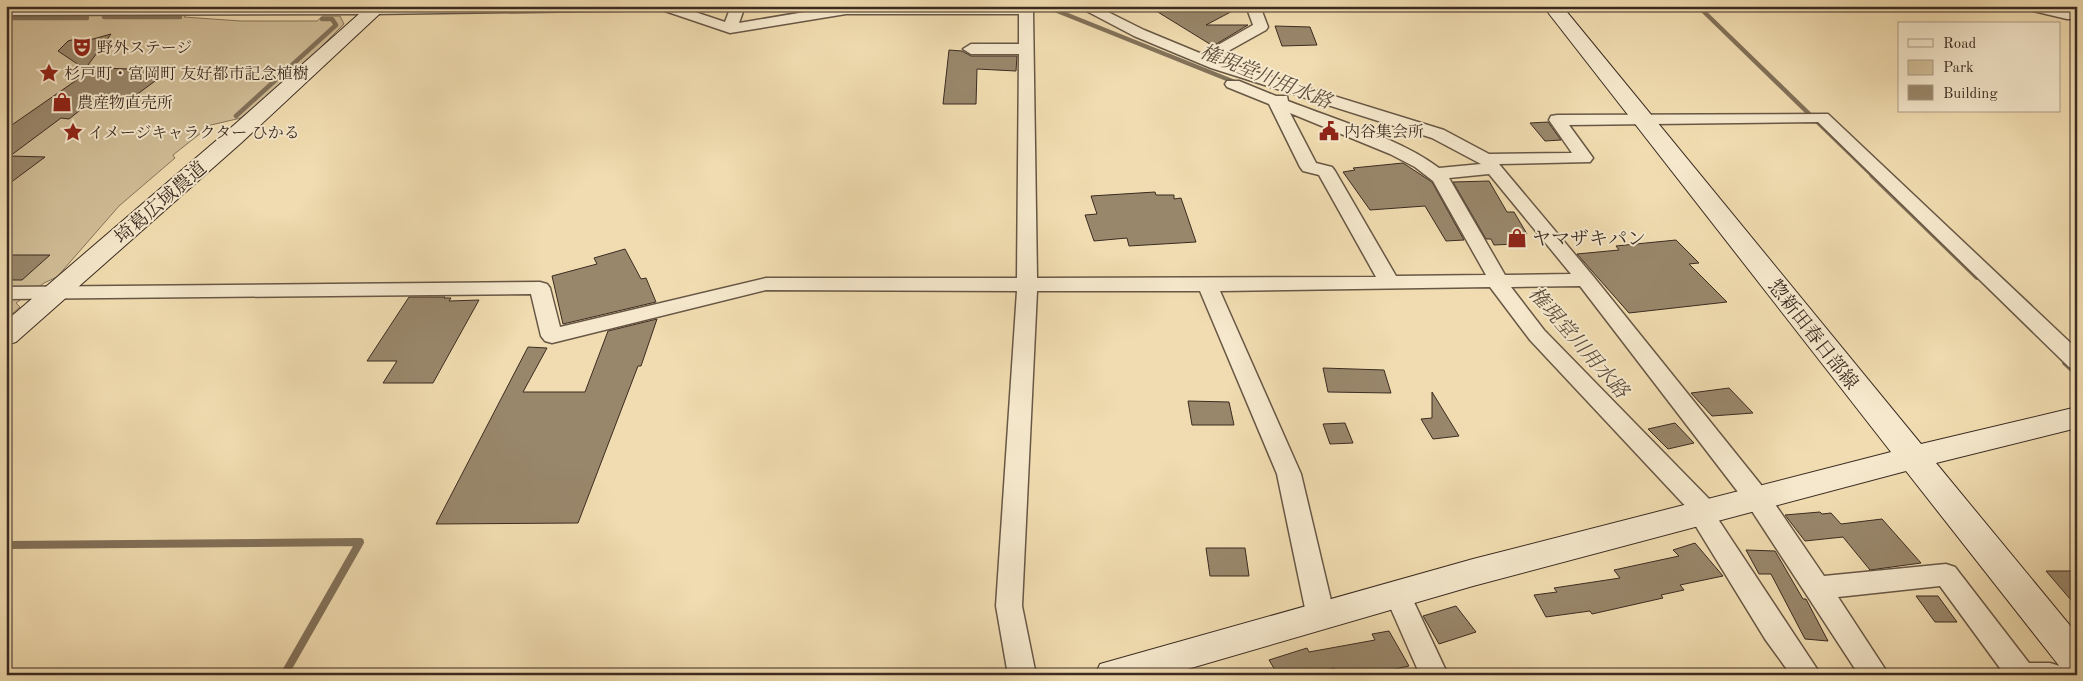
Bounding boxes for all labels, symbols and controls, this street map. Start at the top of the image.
legend [1898,22,2060,112]
theatre icon: 野外ステージ [71,36,93,58]
text: Road [1943,37,1977,52]
place label: 野外ステージ [97,39,192,57]
water label: 権現堂川用水路 [1197,41,1337,114]
text: Park [1943,61,1974,76]
place icon: 杉戸町・富岡町 友好都市記念植樹 [38,62,60,84]
place label: 杉戸町・富岡町 友好都市記念植樹 [64,65,308,83]
text: Building [1943,87,1998,102]
shop icon: 農産物直売所 [51,91,73,113]
place label: 農産物直売所 [77,94,173,112]
public building icon: 内谷集会所 [1318,120,1340,142]
place icon: イメージキャラクター ひかる [62,121,84,143]
place label: 内谷集会所 [1344,123,1424,141]
place label: イメージキャラクター ひかる [88,125,300,142]
street label: 埼葛広域農道 [111,158,211,248]
shop icon: ヤマザキパン [1506,227,1528,249]
place label: ヤマザキパン [1532,229,1646,250]
street label: 惣新田春日部線 [1764,275,1863,394]
water label: 権現堂川用水路 [1524,283,1634,404]

